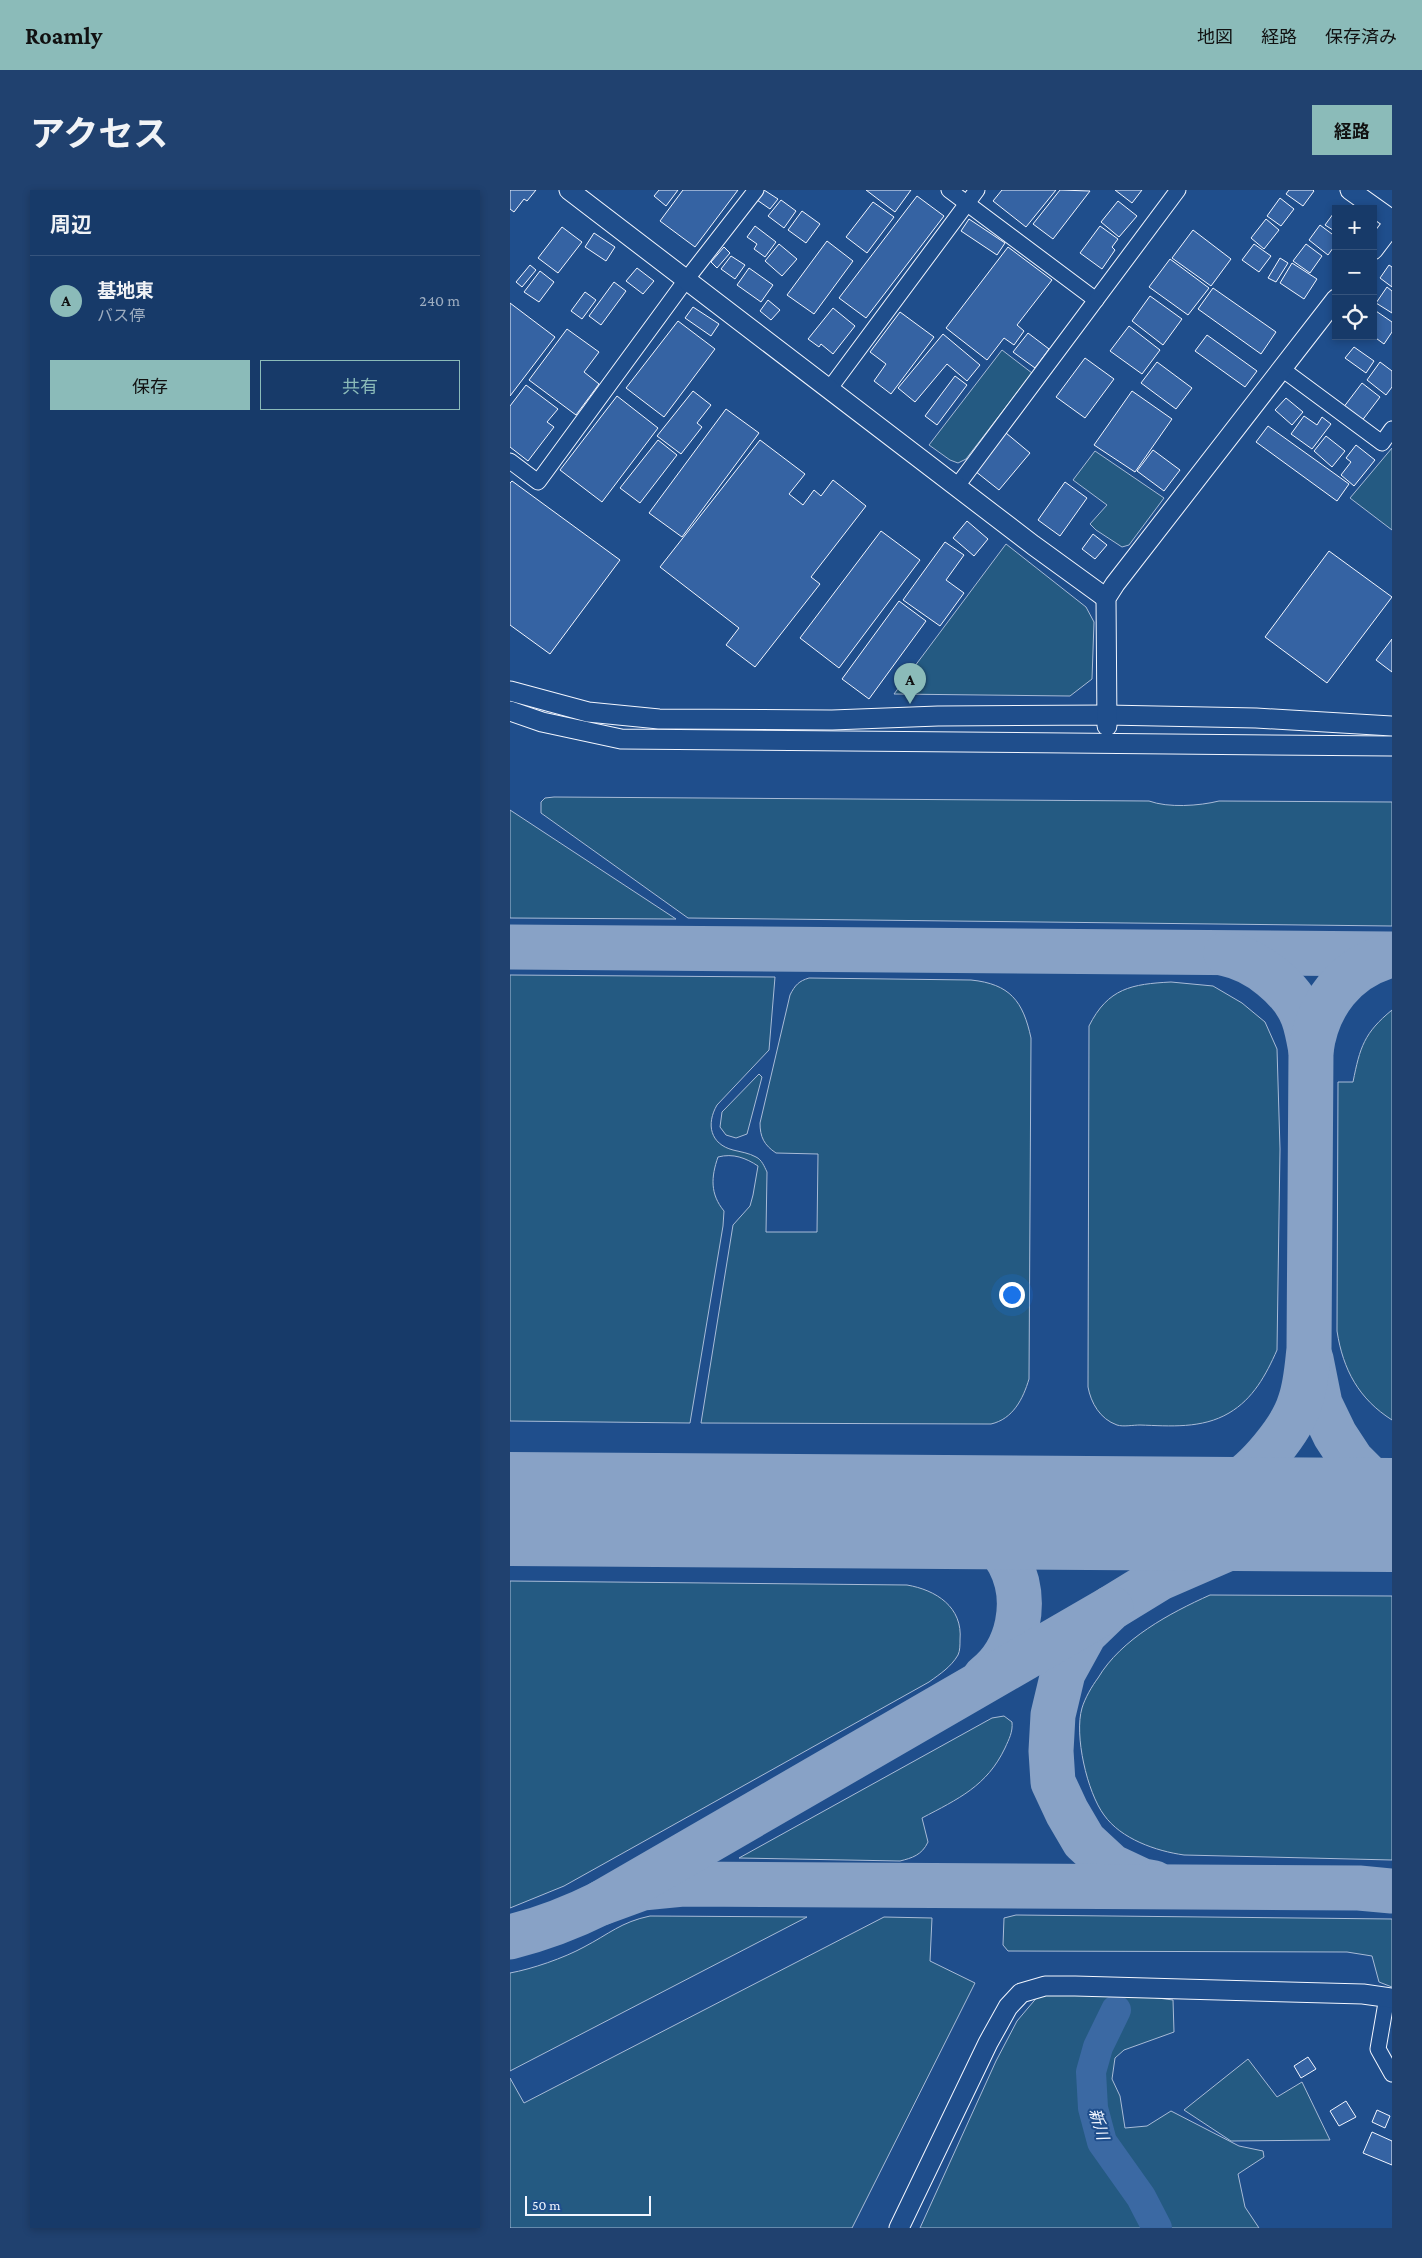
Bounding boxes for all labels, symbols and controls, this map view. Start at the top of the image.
text: Roamly [25,22,102,49]
text: 地図 [1197,27,1233,47]
text: 経路 [1261,27,1297,47]
text: 保存済み [1325,27,1397,47]
button: 経路 [1312,105,1392,155]
text: アクセス [30,115,168,154]
map controls [1332,205,1377,340]
button: + [1332,205,1377,250]
text: 周辺 [50,213,92,237]
button: − [1332,250,1377,295]
text: 基地東 [97,280,154,301]
text: A [61,292,71,309]
text: 240 m [419,292,460,309]
button: locate [1332,295,1377,340]
text: バス停 [97,307,145,324]
button: 保存 [50,360,250,410]
button: 共有 [260,360,460,410]
pin: A [894,663,926,704]
your location [999,1282,1025,1308]
water label: 新川 [1086,2106,1112,2144]
scale bar [525,2193,651,2216]
text: 50 m [532,2197,560,2213]

